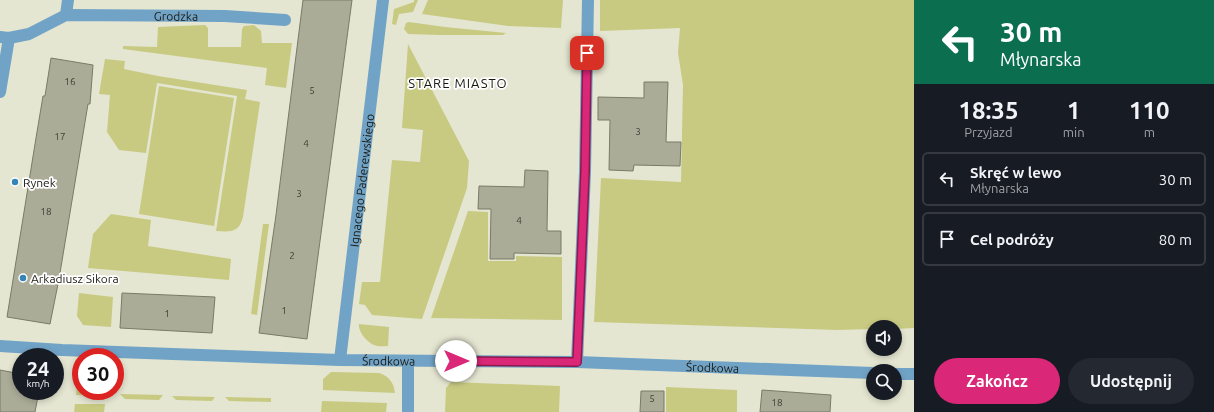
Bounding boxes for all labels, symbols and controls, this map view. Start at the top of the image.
street label: Grodzka [154,9,198,22]
icon: left [934,16,986,68]
text: 30 m [1000,16,1062,47]
pin [570,36,604,70]
icon: arrive [576,42,598,64]
text: Młynarska [1000,49,1082,69]
house number: 16 [64,76,76,87]
district label: STARE MIASTO [408,76,508,90]
house number: 5 [309,85,315,96]
text: 18:35 [958,97,1018,124]
text: 1 [1067,97,1080,124]
text: 110 [1129,97,1170,124]
street label: Ignacego Paderewskiego [347,113,376,248]
text: Przyjazd [964,125,1013,139]
text: min [1063,125,1085,139]
text: m [1144,125,1155,139]
house number: 3 [635,126,641,137]
house number: 17 [54,131,66,142]
house number: 4 [303,138,309,149]
text: Skręć w lewo [970,164,1062,181]
icon: left [936,168,958,190]
text: 30 m [1159,171,1192,188]
place label: Rynek [23,176,56,189]
marker: Rynek [10,177,20,187]
text: Młynarska [970,181,1029,195]
house number: 3 [296,188,302,199]
house number: 18 [40,206,52,217]
house number: 4 [516,215,522,226]
icon: arrive [936,228,958,250]
text: Cel podróży [970,231,1054,248]
text: 80 m [1159,231,1192,248]
house number: 2 [289,250,295,261]
place label: Arkadiusz Sikora [31,272,119,285]
marker: Arkadiusz Sikora [18,273,28,283]
house number: 1 [281,305,287,316]
house number: 1 [164,308,170,319]
map controls [866,320,902,400]
button: sound [866,320,902,356]
position arrow [435,340,477,382]
speed limit sign: 30 [72,348,124,400]
street label: Środkowa [362,354,415,367]
text: 24 [27,357,49,380]
button: Zakończ [934,358,1060,404]
button: Udostępnij [1068,358,1194,404]
street label: Środkowa [686,360,739,375]
button: search [866,364,902,400]
text: km/h [26,378,50,389]
house number: 5 [649,393,655,404]
house number: 18 [771,397,783,408]

